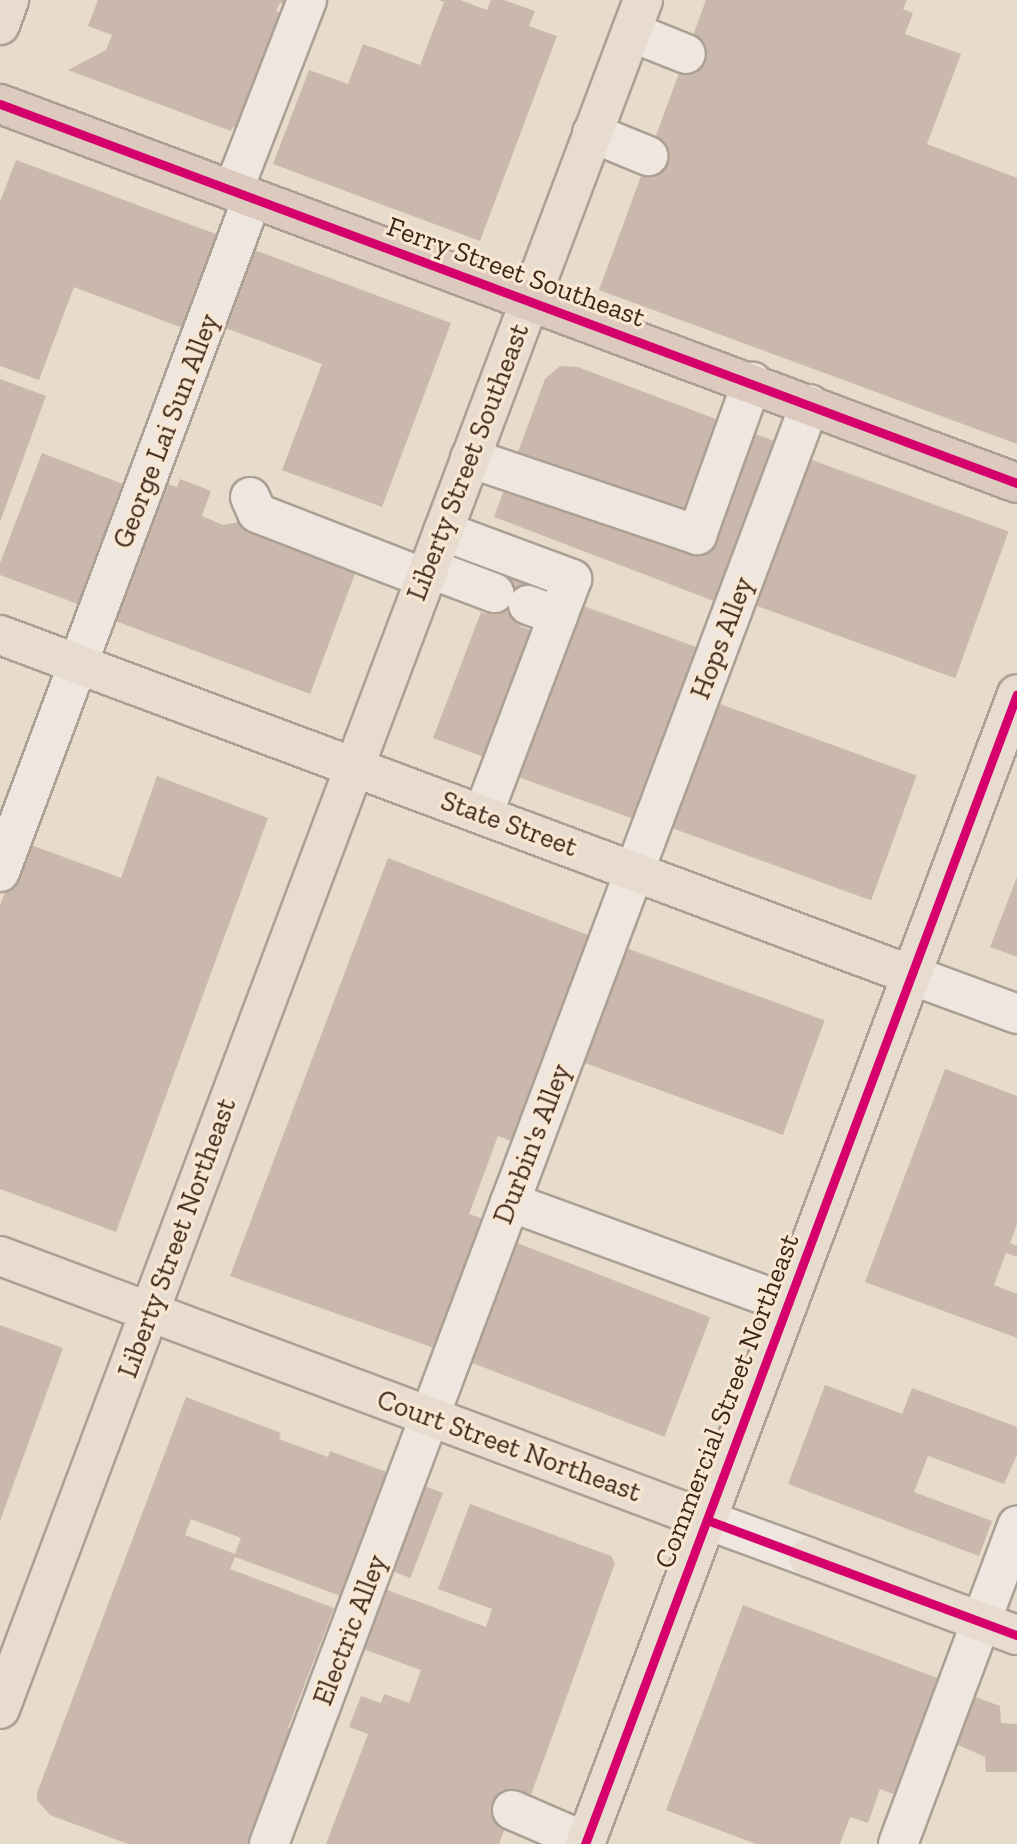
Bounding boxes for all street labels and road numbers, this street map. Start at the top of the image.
street label: Ferry Street Southeast [382,210,650,334]
street label: George Lai Sun Alley [106,309,226,553]
street label: Liberty Street Southeast [400,318,536,606]
street label: Hops Alley [683,572,761,704]
street label: State Street [436,784,582,864]
street label: Durbin's Alley [486,1059,578,1229]
street label: Liberty Street Northeast [111,1093,243,1383]
street label: Commercial Street Northeast [648,1229,806,1573]
street label: Court Street Northeast [372,1383,646,1509]
street label: Electric Alley [306,1550,394,1710]

